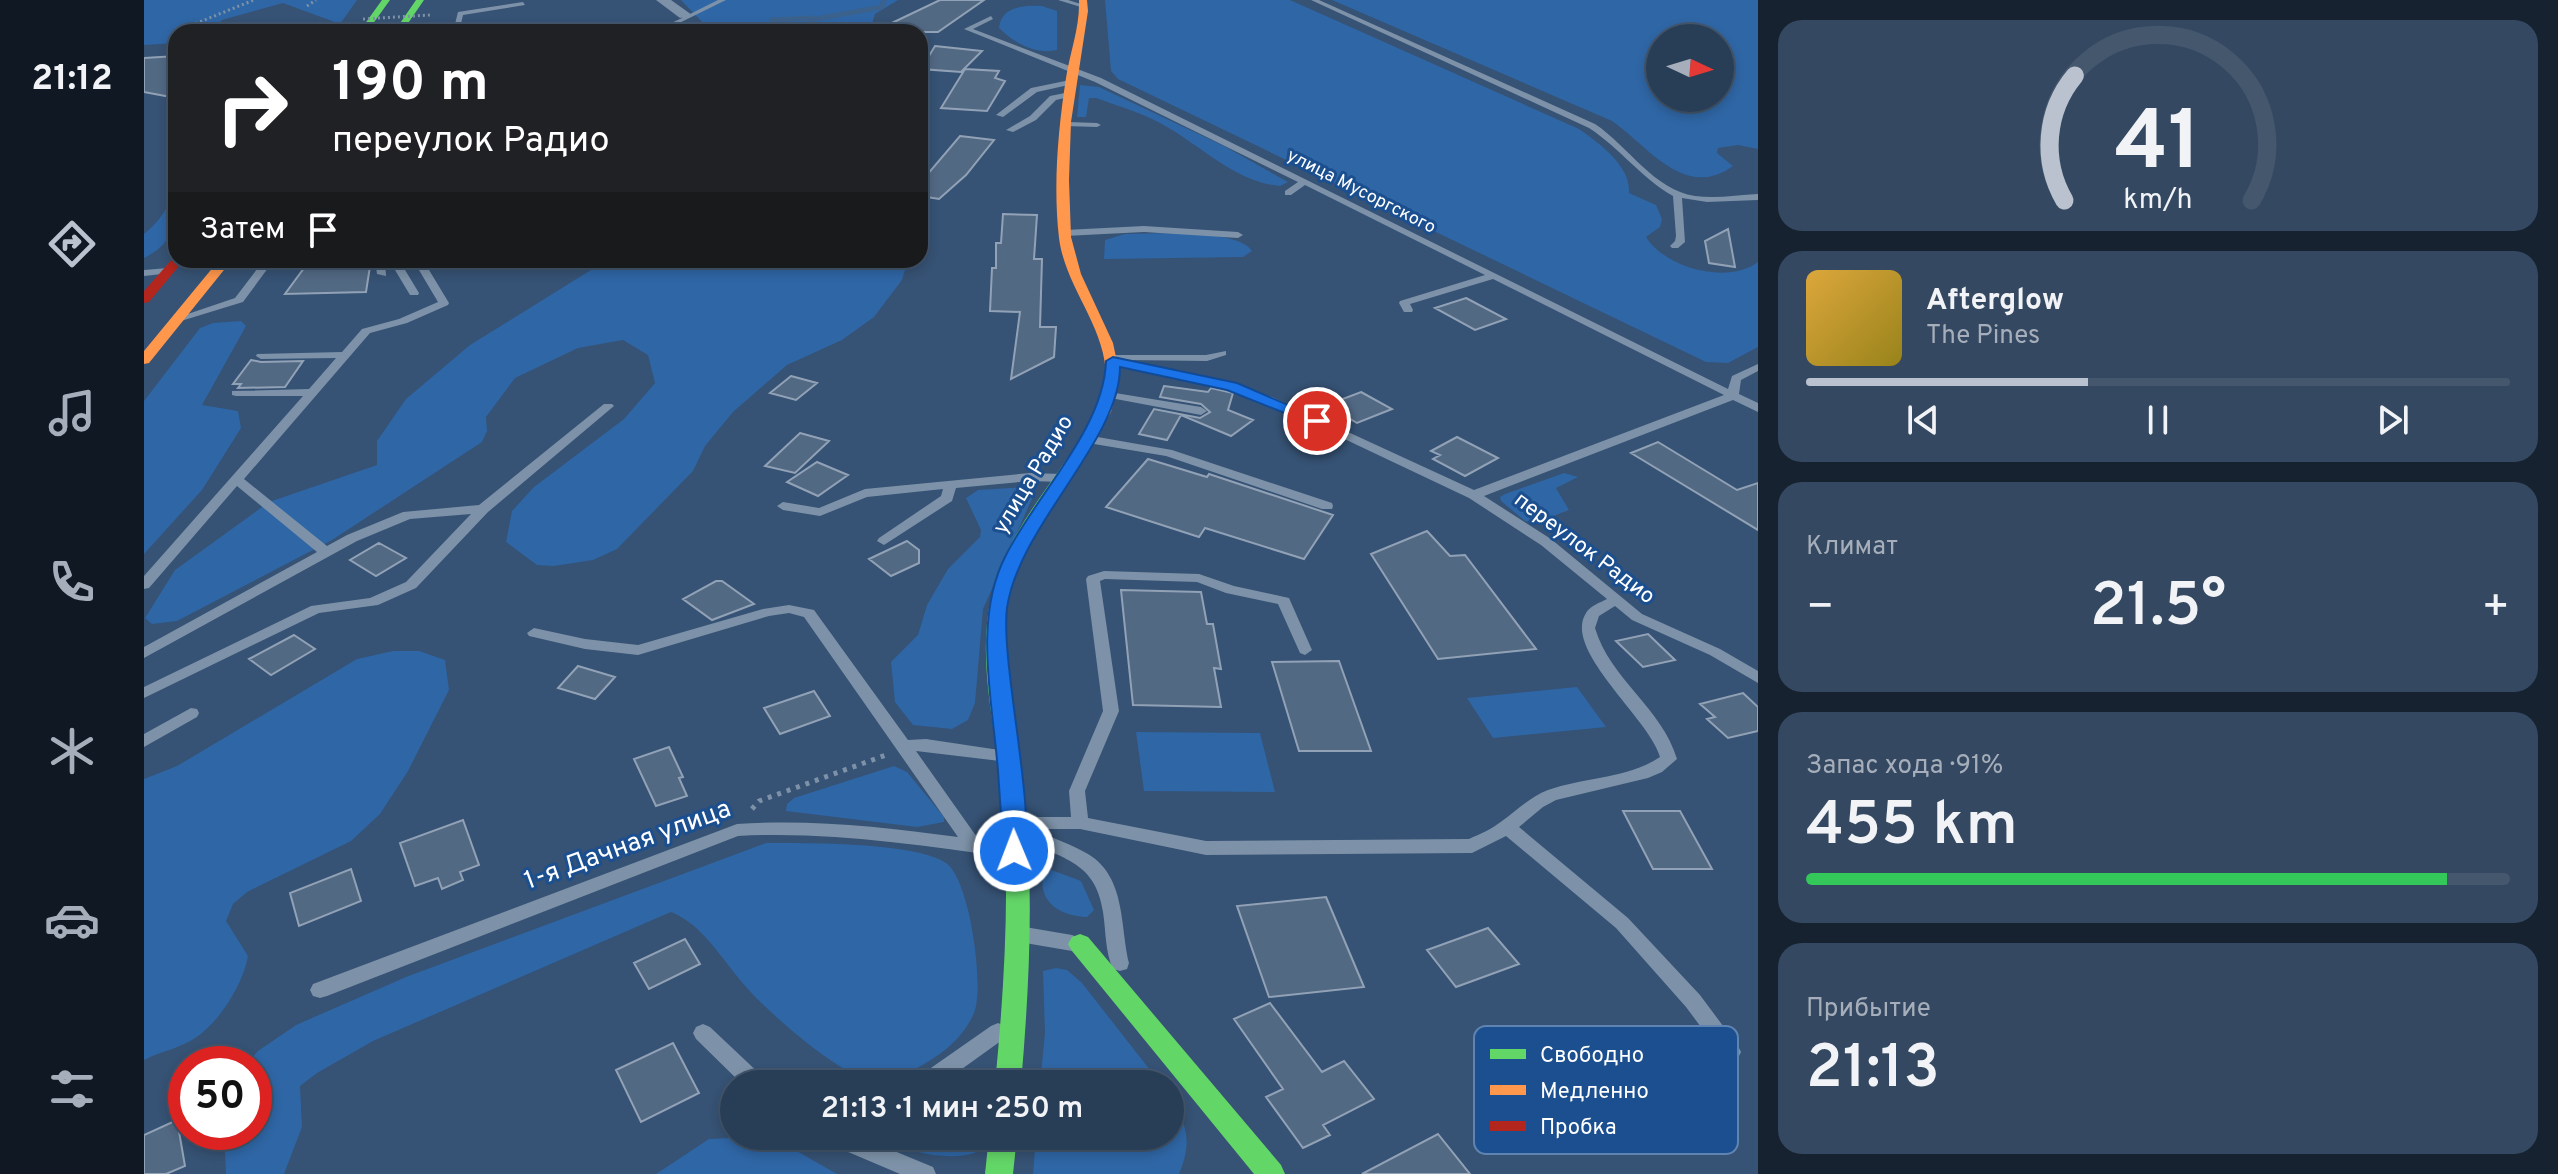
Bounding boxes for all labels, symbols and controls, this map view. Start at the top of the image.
north arrow [1646,24,1734,112]
map controls [1646,24,1734,112]
text: 190 m [332,50,489,120]
icon: right [200,56,304,160]
text: 21:12 [31,57,113,103]
text: 41 [2115,94,2201,199]
text: переулок Радио [332,119,610,165]
street label: улица Мусоргского [1283,144,1439,240]
text: km/h [2123,184,2193,220]
icon: arrive [301,208,345,252]
text: Затем [200,212,285,249]
icon: directions [44,216,100,272]
text: Afterglow [1926,283,2064,320]
text: The Pines [1926,320,2040,353]
icon: music [44,385,100,441]
pin [1283,387,1351,455]
icon: previous [1901,398,1945,442]
icon: pause [2136,398,2180,442]
icon: next [2371,398,2415,442]
icon: arrive [1295,399,1339,443]
street label: улица Радио [988,411,1080,539]
street label: переулок Радио [1508,487,1660,611]
text: Климат [1806,531,1898,564]
icon: phone [44,554,100,610]
text: 21.5° [2090,571,2226,647]
text: − [1806,581,1834,637]
text: + [2482,581,2510,637]
icon: climate [44,723,100,779]
text: Запас хода · 91% [1806,750,2003,783]
text: 455 km [1806,790,2018,866]
street label: 1-я Дачная улица [520,793,736,899]
position arrow [972,809,1056,893]
icon: car [44,892,100,948]
text: Прибытие [1806,993,1931,1026]
legend [1474,1026,1738,1154]
text: 21:13 [1806,1033,1940,1109]
text: Свободно [1540,1043,1644,1070]
speed limit sign: 50 [168,1046,272,1150]
icon: filters [44,1061,100,1117]
text: Медленно [1540,1079,1649,1106]
text: 21:13 · 1 мин · 250 m [821,1091,1083,1128]
text: Пробка [1540,1115,1617,1142]

